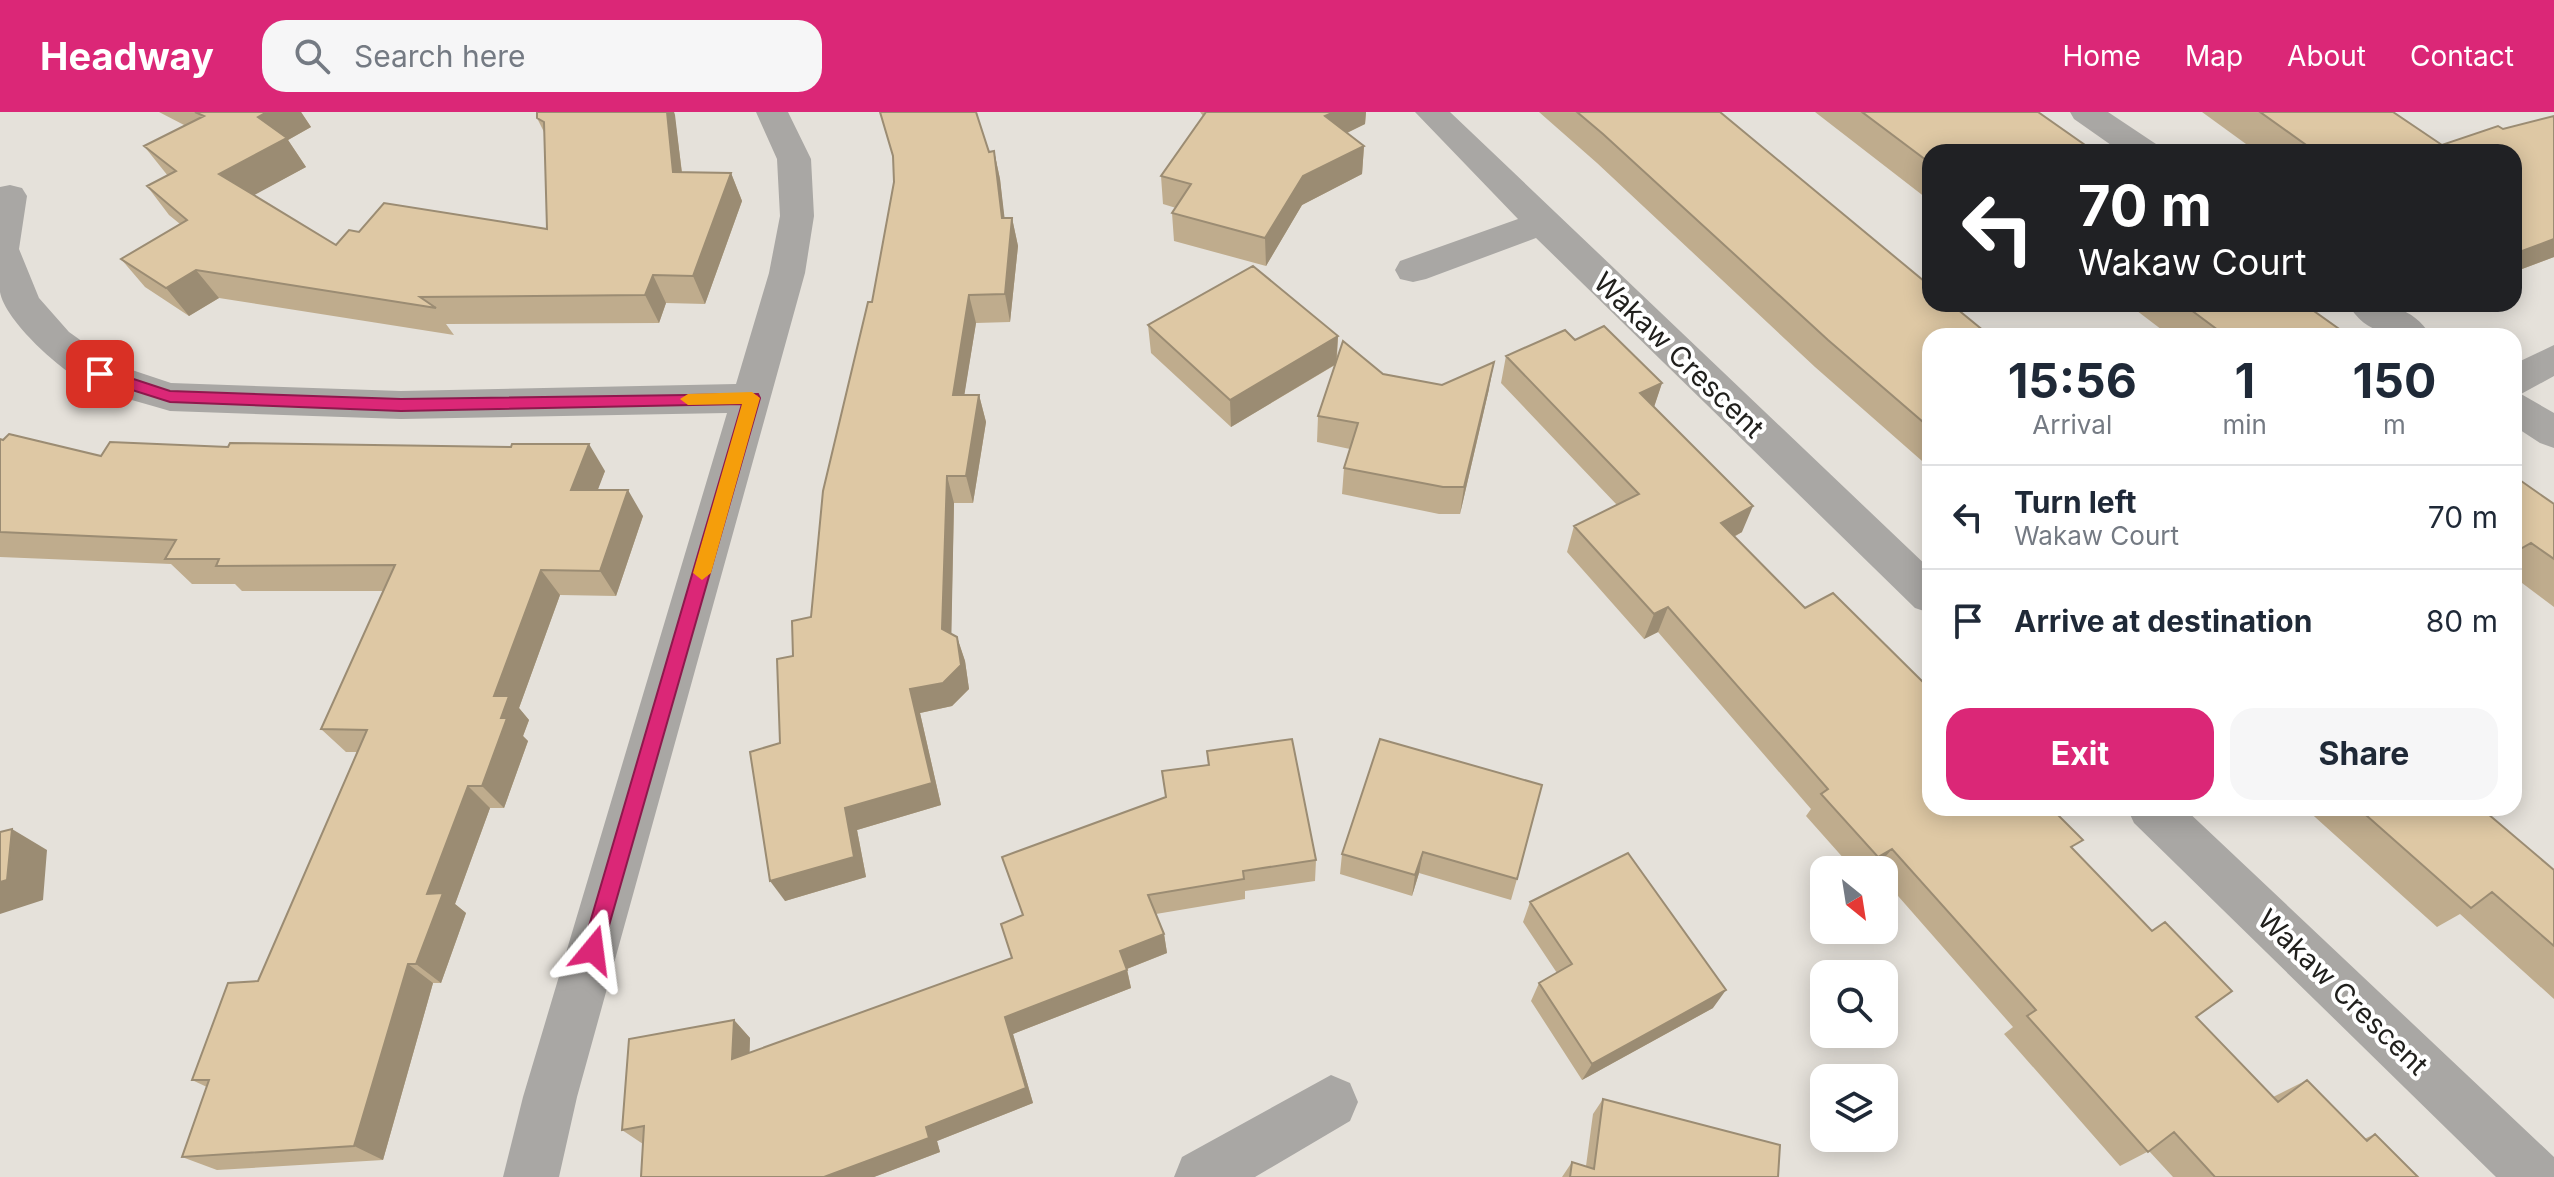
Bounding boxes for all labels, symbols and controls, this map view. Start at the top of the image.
search box [262,20,822,92]
text: Headway [40,33,214,79]
icon: search [290,34,334,78]
text: Search here [354,38,525,74]
text: Home [2062,39,2141,73]
text: Map [2185,39,2243,73]
text: About [2287,39,2366,73]
text: Contact [2410,39,2514,73]
text: 70 m [2078,172,2212,240]
icon: left [1946,176,2050,280]
text: Wakaw Court [2078,240,2306,284]
street label: Wakaw Crescent [1587,265,1771,445]
pin [66,340,134,408]
text: 15:56 [2008,351,2137,410]
text: 1 [2234,351,2255,410]
text: 150 [2353,351,2436,410]
icon: arrive [78,352,122,396]
text: Arrival [2032,409,2112,440]
text: min [2223,409,2267,440]
text: m [2383,409,2406,440]
text: Turn left [2014,484,2136,520]
icon: left [1946,495,1990,539]
text: 70 m [2428,499,2498,535]
text: Wakaw Court [2014,520,2179,551]
icon: arrive [1946,599,1990,643]
text: Arrive at destination [2014,603,2312,639]
text: 80 m [2426,603,2498,639]
button: Exit [1946,708,2214,800]
button: Share [2230,708,2498,800]
north arrow [1810,856,1898,944]
map controls [1810,856,1898,1152]
street label: Wakaw Crescent [2251,902,2435,1082]
position arrow [551,908,635,992]
button: search [1810,960,1898,1048]
button: layers [1810,1064,1898,1152]

